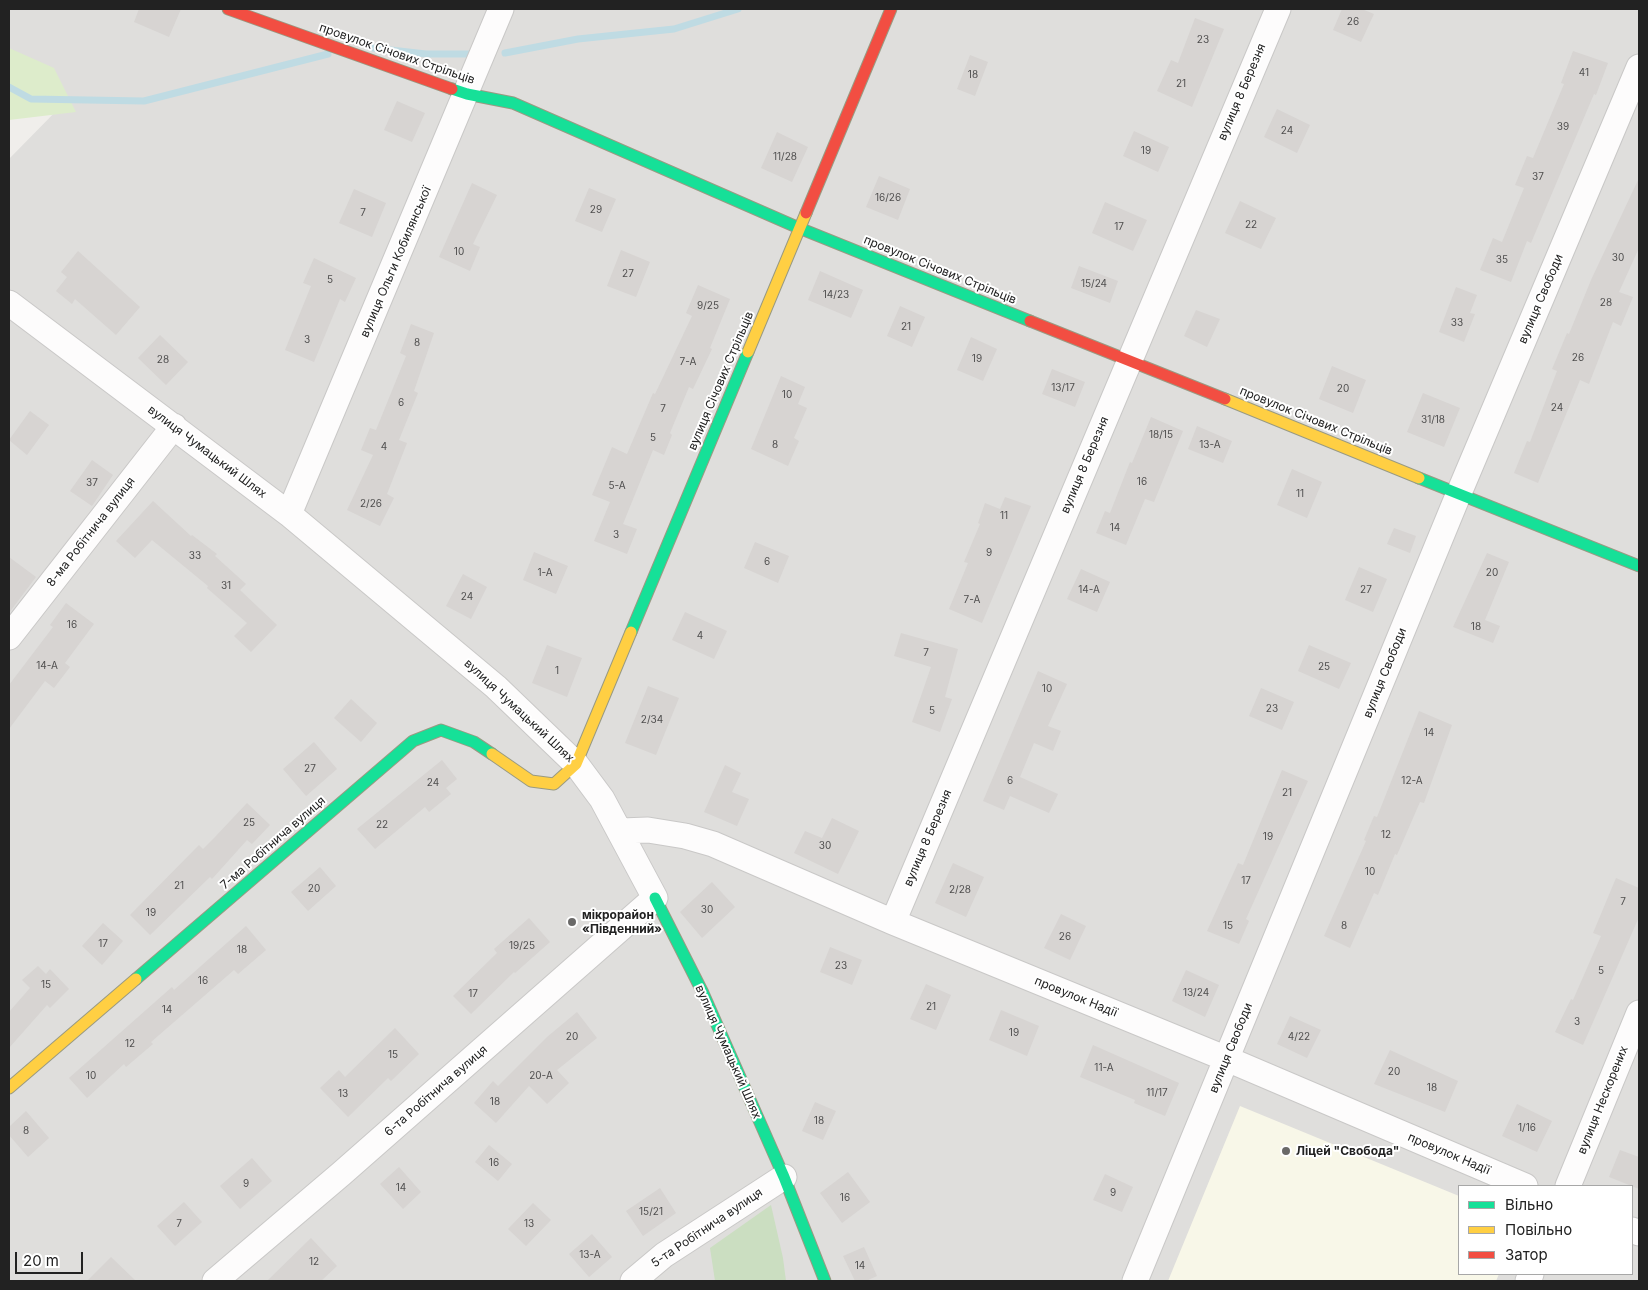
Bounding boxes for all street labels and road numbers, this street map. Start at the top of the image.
street label: провулок Січових Стрільців [317,21,477,87]
street label: вулиця 8 Березня [1215,41,1269,143]
street label: вулиця Ольги Кобилянської [358,184,434,340]
street label: провулок Січових Стрільців [862,233,1018,307]
street label: вулиця Свободи [1516,252,1566,346]
street label: вулиця Січових Стрільців [685,310,757,452]
street label: провулок Січових Стрільців [1238,384,1394,458]
street label: вулиця Чумацький Шлях [145,403,269,501]
street label: вулиця 8 Березня [1058,414,1112,516]
street label: 8-ма Робітнича вулиця [44,474,138,590]
street label: вулиця Свободи [1360,626,1410,720]
street label: вулиця Чумацький Шлях [461,656,577,766]
street label: вулиця 8 Березня [901,787,955,889]
street label: 7-ма Робітнича вулиця [218,794,328,892]
street label: провулок Надії [1032,974,1120,1020]
street label: вулиця Чумацький Шлях [692,983,764,1121]
street label: вулиця Свободи [1206,1001,1256,1095]
street label: 6-та Робітнича вулиця [382,1043,490,1139]
street label: вулиця Нескорених [1575,1044,1631,1156]
street label: провулок Надії [1406,1130,1492,1178]
street label: 5-та Робітнича вулиця [649,1185,765,1271]

